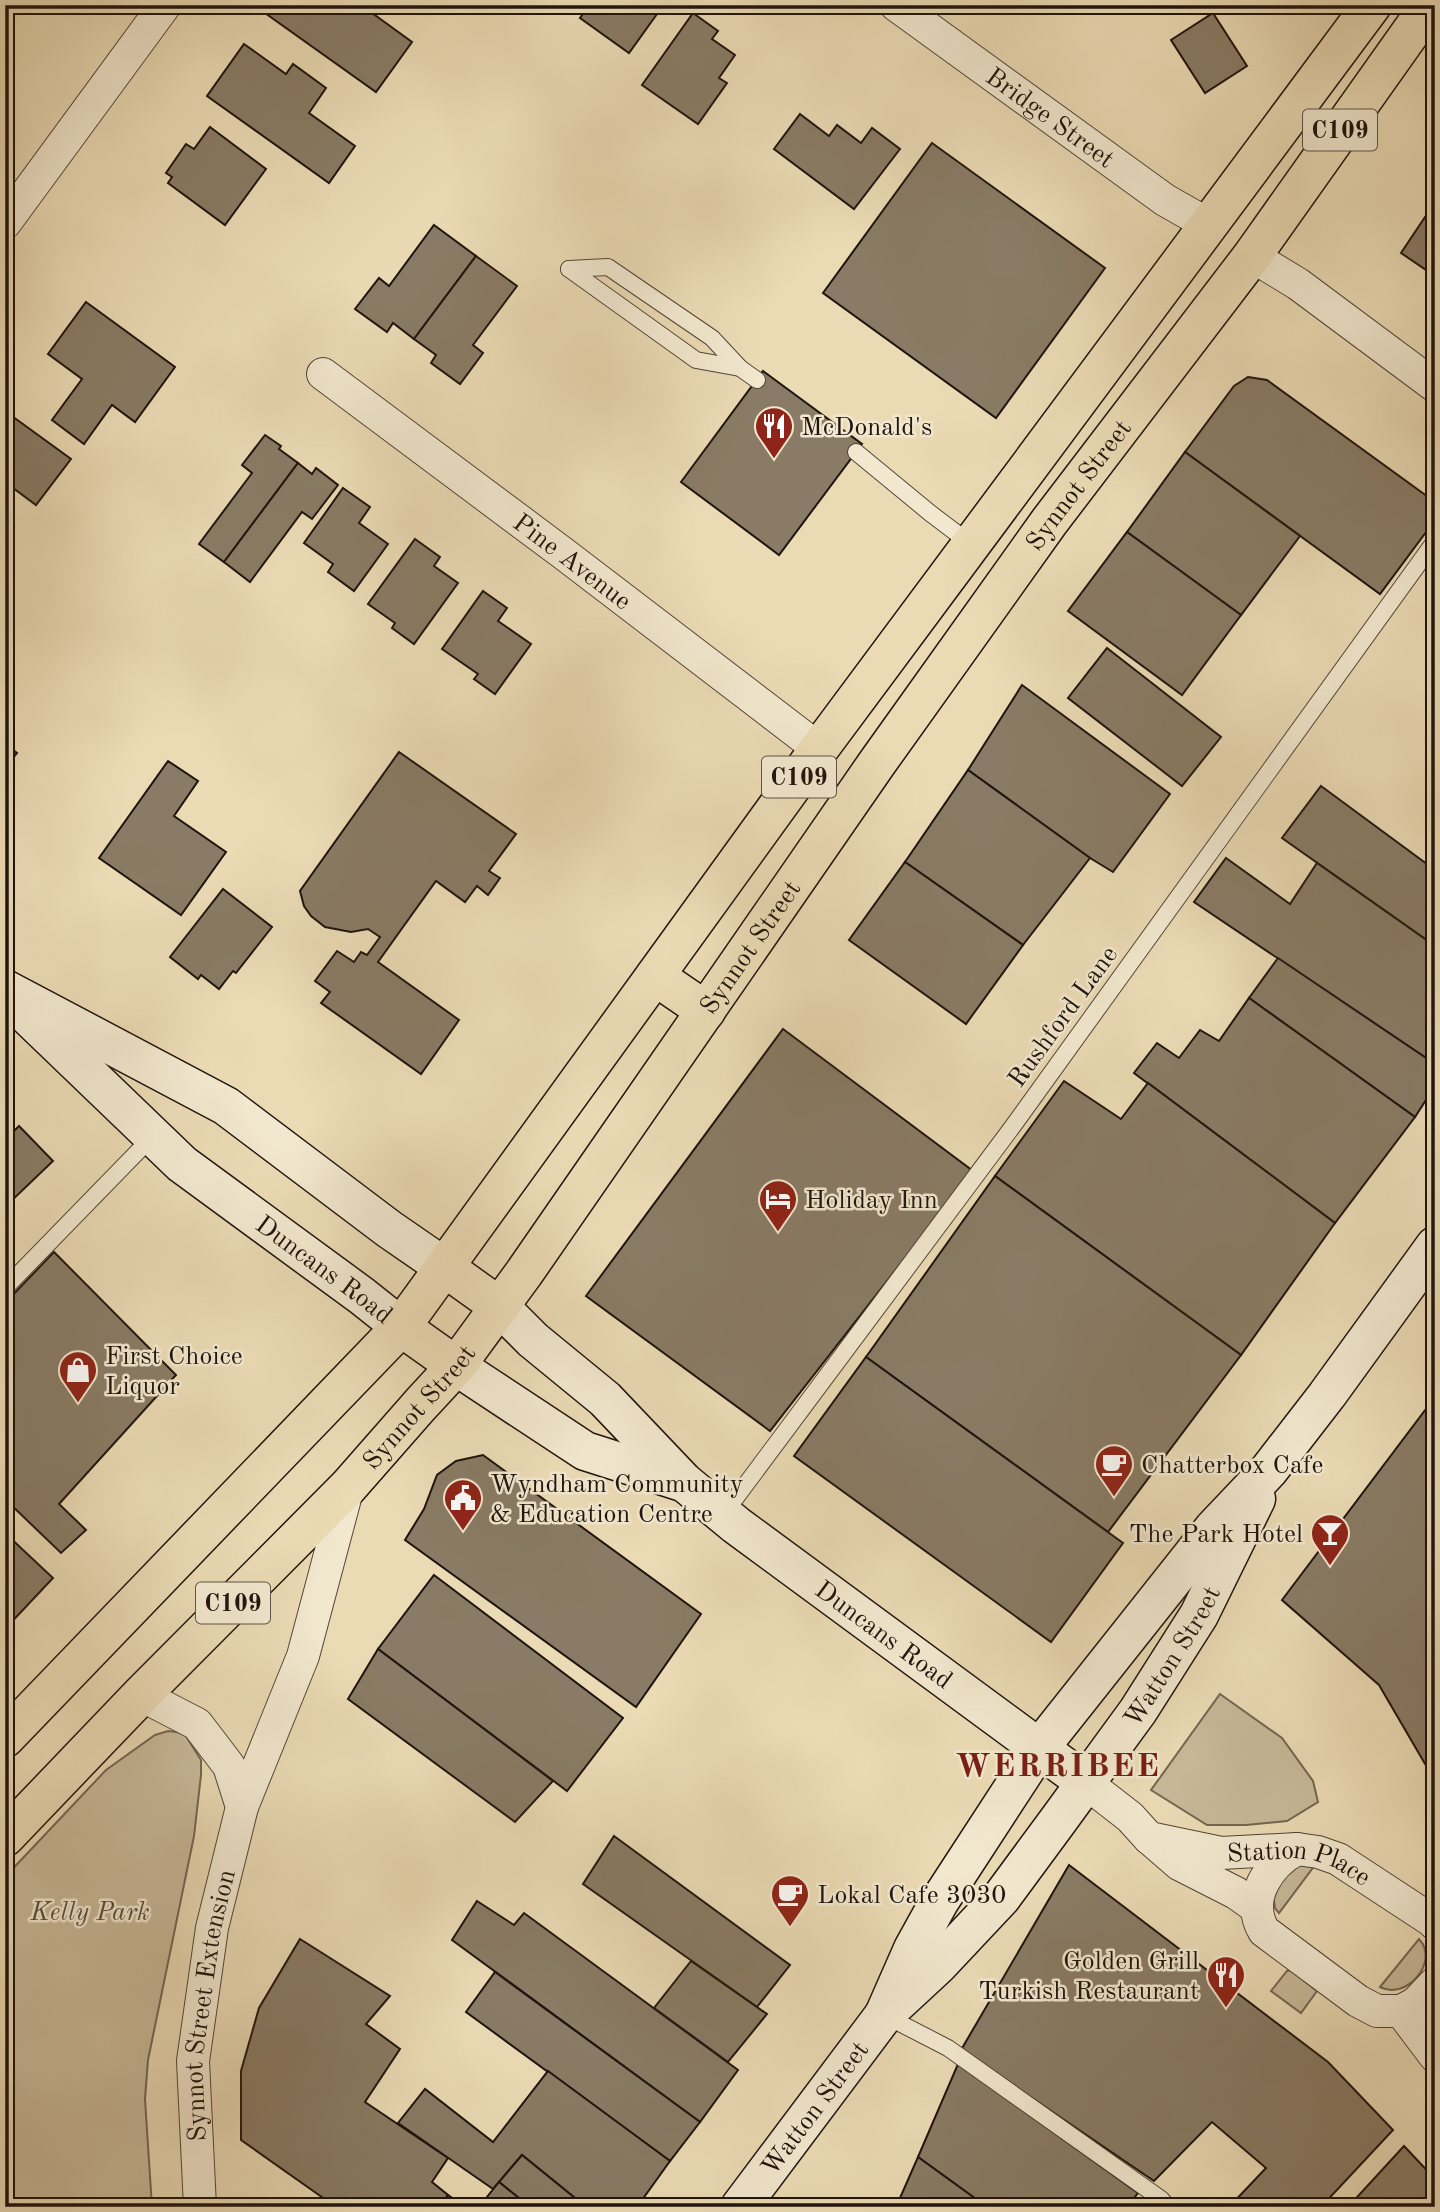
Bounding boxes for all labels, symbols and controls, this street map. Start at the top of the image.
street label: Bridge Street [981,64,1118,174]
road number: C109 [1303,110,1377,150]
restaurant icon: McDonald's [753,405,795,460]
place label: McDonald's [801,415,932,441]
street label: Synnot Street [1022,416,1137,556]
street label: Pine Avenue [508,510,635,615]
road number: C109 [762,756,836,798]
street label: Synnot Street [696,876,806,1020]
street label: Rushford Lane [1004,942,1123,1092]
hotel icon: Holiday Inn [757,1178,799,1233]
place label: Holiday Inn [805,1188,938,1214]
street label: Duncans Road [250,1212,396,1330]
street label: Synnot Street [359,1341,482,1475]
place label: First Choice Liquor [105,1344,243,1400]
shop icon: First Choice Liquor [57,1349,99,1404]
cafe icon: Chatterbox Cafe [1093,1443,1135,1498]
place label: Chatterbox Cafe [1141,1453,1323,1479]
place label: Wyndham Community & Education Centre [490,1472,744,1528]
public building icon: Wyndham Community & Education Centre [442,1477,484,1532]
bar icon: The Park Hotel [1309,1512,1351,1567]
place label: The Park Hotel [1129,1522,1303,1548]
street label: Duncans Road [810,1577,956,1695]
road number: C109 [196,1582,270,1624]
street label: Watton Street [1120,1582,1226,1732]
district label: WERRIBEE [955,1751,1161,1784]
street label: Station Place [1226,1838,1375,1892]
street label: Synnot Street Extension [182,1867,241,2142]
cafe icon: Lokal Cafe 3030 [769,1873,811,1928]
place label: Lokal Cafe 3030 [817,1883,1006,1909]
park label: Kelly Park [29,1900,150,1926]
place label: Golden Grill Turkish Restaurant [978,1949,1199,2005]
restaurant icon: Golden Grill Turkish Restaurant [1205,1954,1247,2009]
street label: Watton Street [758,2037,874,2181]

